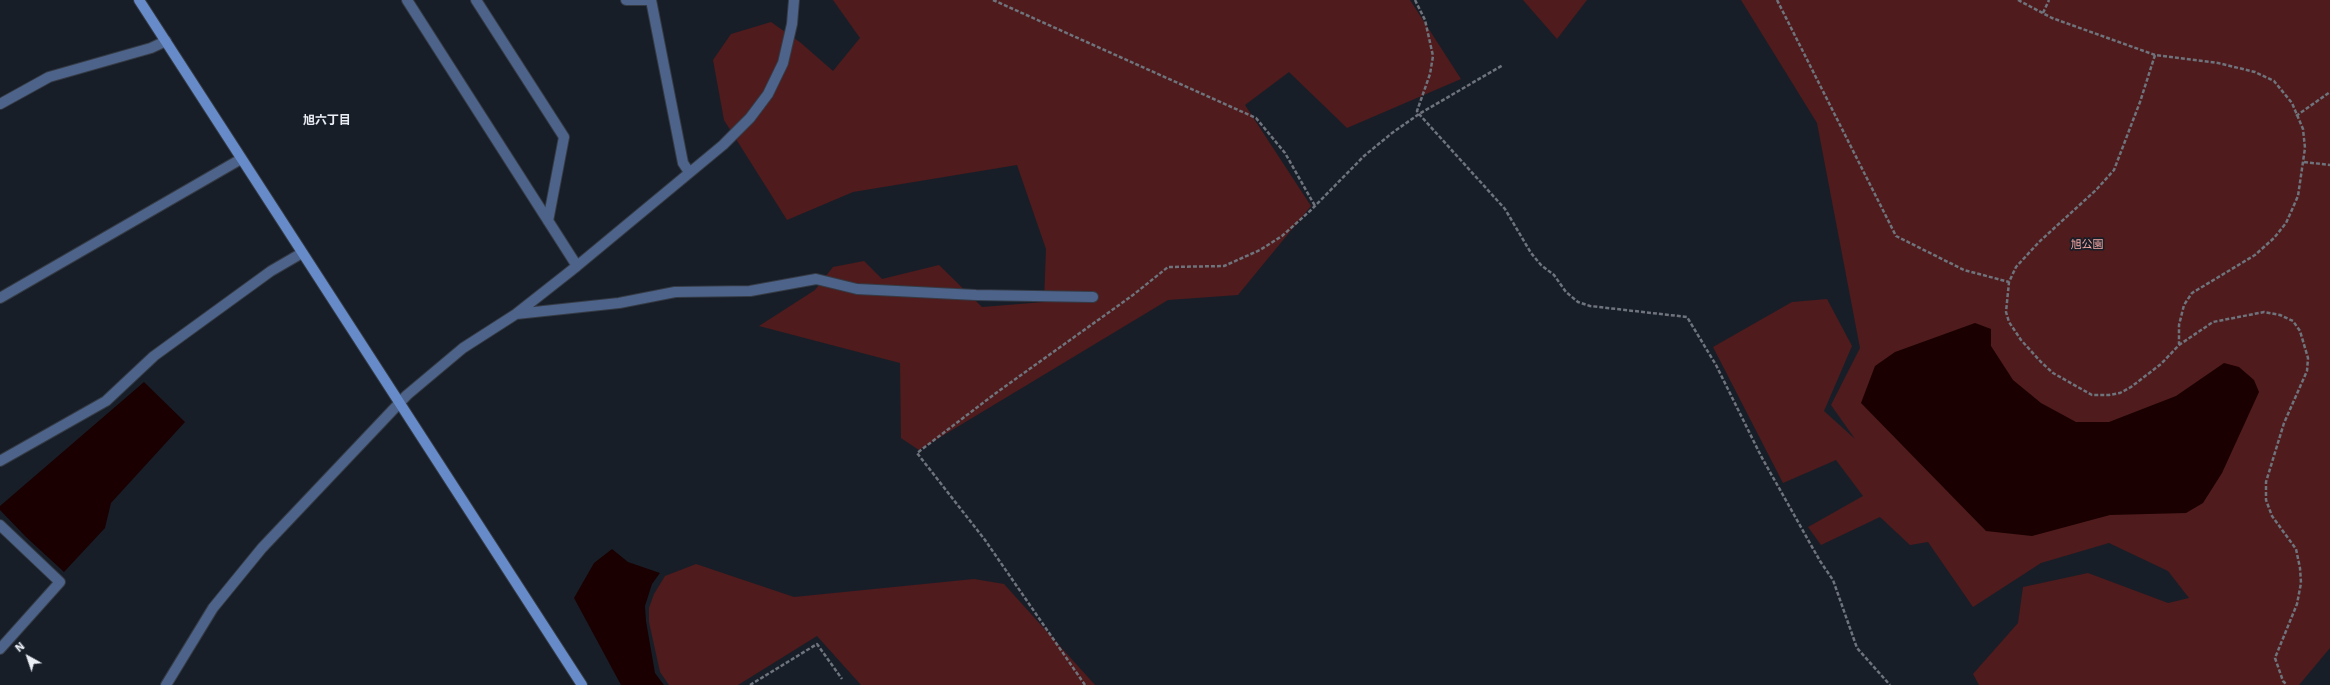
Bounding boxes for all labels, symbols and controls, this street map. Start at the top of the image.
district label: 旭六丁目 [303,113,351,127]
park label: 旭公園 [2071,238,2103,252]
north arrow [8,637,48,677]
text: N [13,640,27,655]

